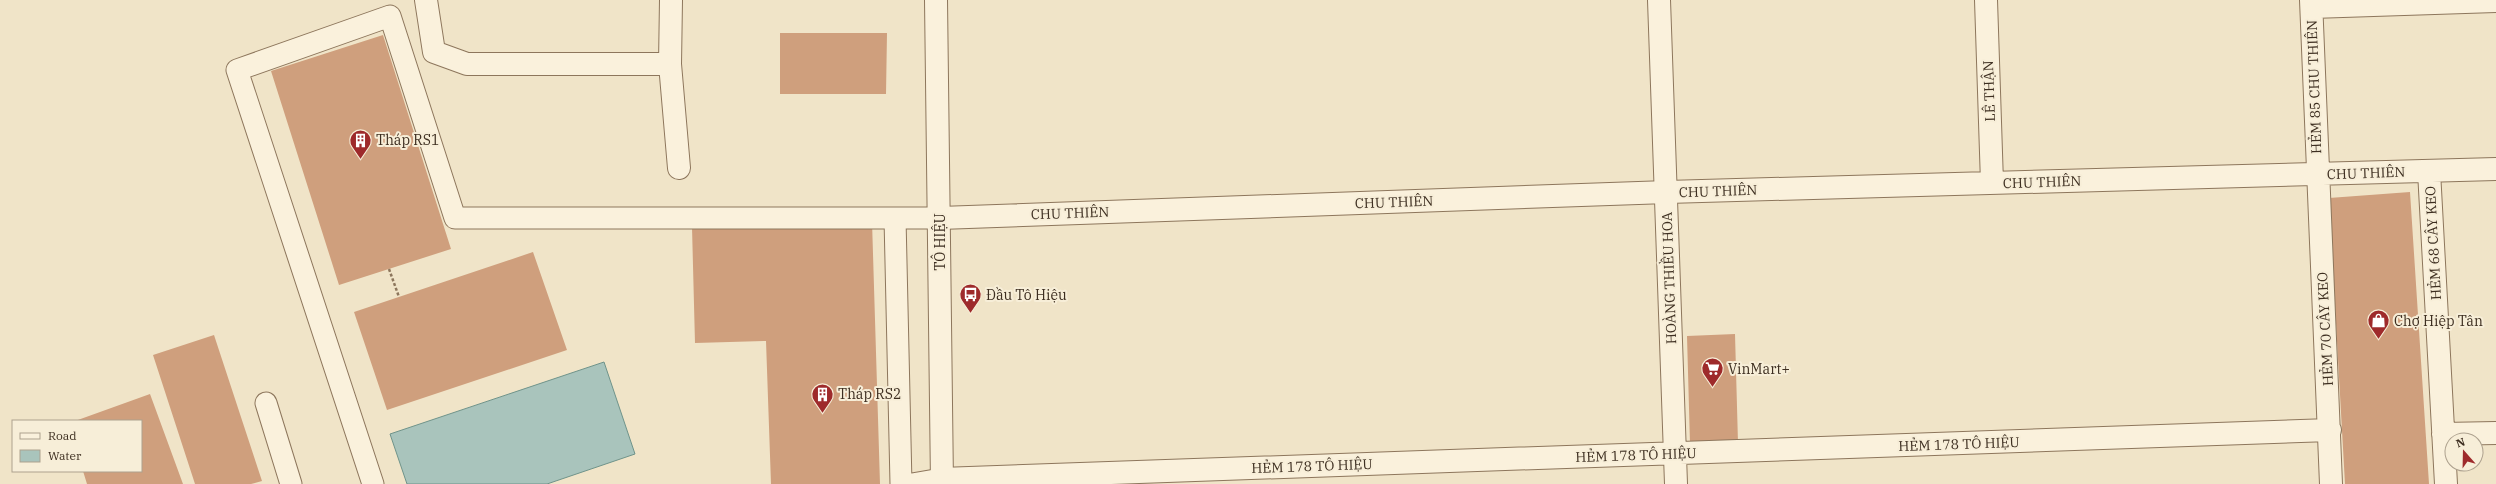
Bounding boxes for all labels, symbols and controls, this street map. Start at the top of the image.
street label: HẺM 85 CHU THIÊN [2303,20,2325,154]
street label: LÊ THẬN [1979,60,1999,122]
building icon: Tháp RS1 [348,127,374,160]
place label: Tháp RS1 [376,131,439,149]
street label: CHU THIÊN [2326,163,2406,183]
street label: CHU THIÊN [2002,172,2082,192]
street label: CHU THIÊN [1678,181,1758,201]
street label: HẺM 68 CÂY KEO [2421,185,2445,301]
street label: CHU THIÊN [1354,192,1434,212]
street label: CHU THIÊN [1030,203,1110,223]
street label: HOÀNG THIỀU HOA [1655,211,1680,345]
street label: TÔ HIỆU [930,213,949,271]
street label: HẺM 70 CÂY KEO [2313,271,2337,387]
bus stop icon: Đầu Tô Hiệu [957,282,983,315]
place label: Đầu Tô Hiệu [986,286,1067,304]
shop icon: Chợ Hiệp Tân [2365,308,2391,341]
place label: Chợ Hiệp Tân [2394,312,2483,330]
supermarket icon: VinMart+ [1699,356,1725,389]
place label: VinMart+ [1728,360,1790,378]
building icon: Tháp RS2 [810,381,836,414]
place label: Tháp RS2 [838,385,901,403]
legend [12,420,142,472]
text: Road [48,428,77,443]
street label: HẺM 178 TÔ HIỆU [1898,432,2020,455]
north arrow [2444,432,2484,472]
text: N [2454,434,2467,451]
street label: HẺM 178 TÔ HIỆU [1575,443,1697,466]
text: Water [48,448,82,463]
street label: HẺM 178 TÔ HIỆU [1251,454,1373,477]

